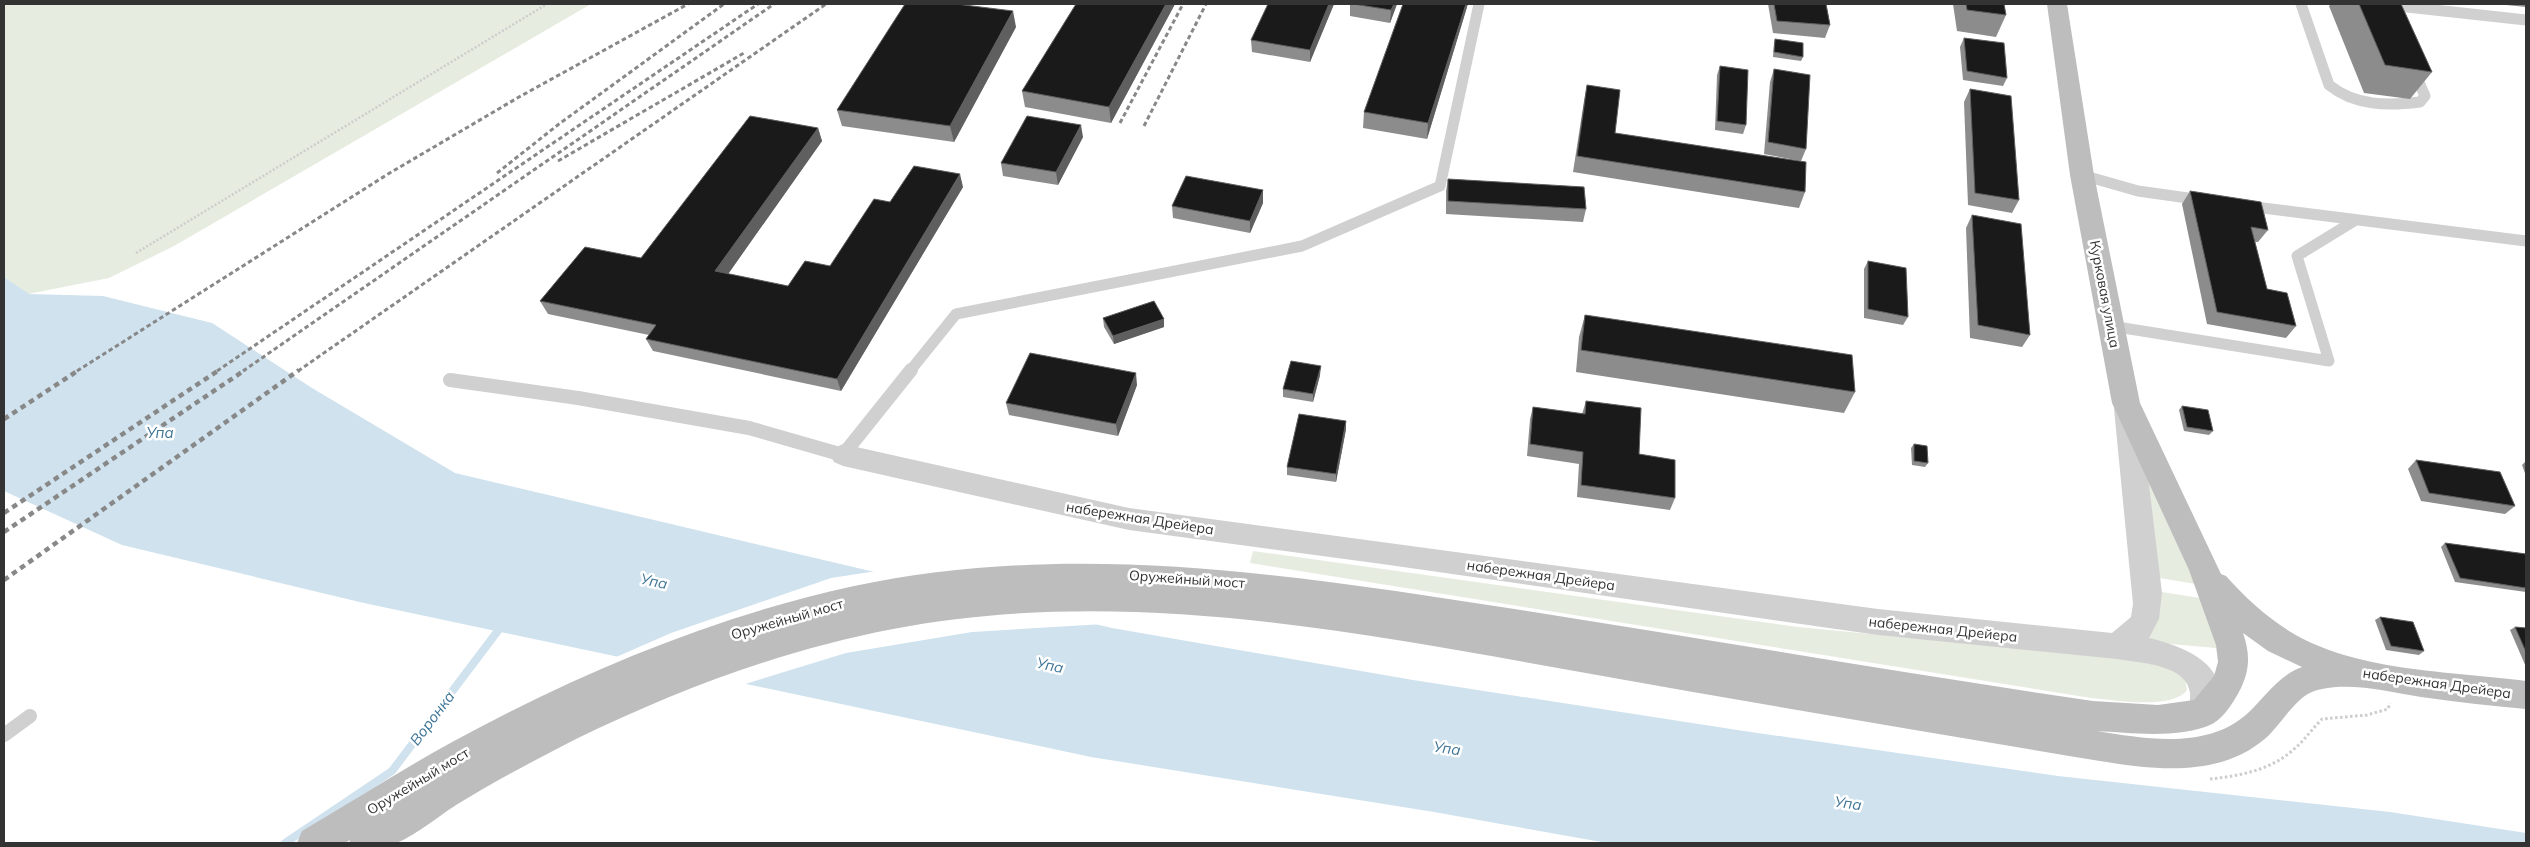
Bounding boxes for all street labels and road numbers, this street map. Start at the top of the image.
street label: Курковая улица [2086,239,2124,349]
street label: набережная Дрейера [1065,497,1215,539]
street label: набережная Дрейера [1466,556,1616,594]
street label: Оружейный мост [1129,566,1246,592]
street label: Оружейный мост [729,594,846,644]
street label: набережная Дрейера [1868,612,2018,646]
street label: набережная Дрейера [2362,664,2512,702]
street label: Оружейный мост [364,743,473,819]

